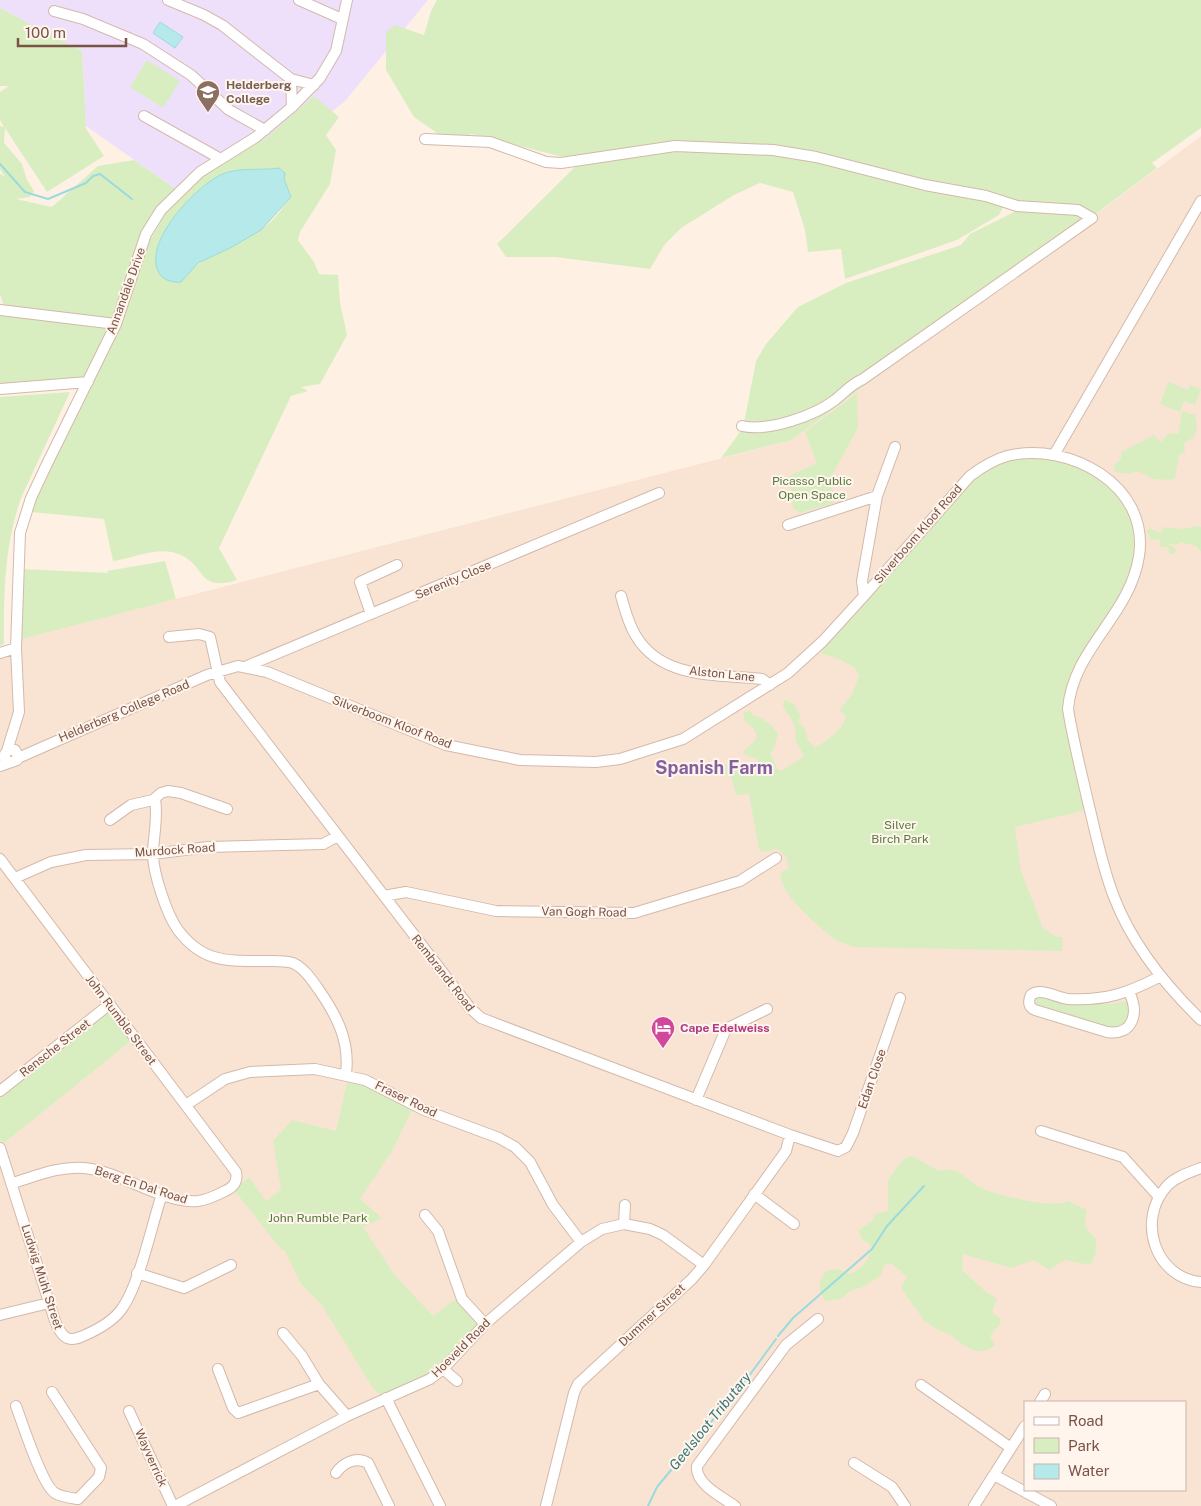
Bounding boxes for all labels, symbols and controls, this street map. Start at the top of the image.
scale bar [18,15,125,47]
text: 100 m [25,24,66,41]
place label: Helderberg College [226,78,292,106]
school or university icon: Helderberg College [195,79,221,113]
street label: Annandale Drive [104,245,148,336]
park label: Picasso Public Open Space [772,474,852,502]
street label: Silverboom Kloof Road [871,482,965,586]
street label: Serenity Close [413,558,493,602]
street label: Alston Lane [688,664,756,684]
street label: Helderberg College Road [57,677,191,745]
street label: Silverboom Kloof Road [330,693,454,751]
district label: Spanish Farm [655,757,773,778]
park label: Silver Birch Park [871,818,929,846]
street label: Murdock Road [134,840,216,860]
street label: Van Gogh Road [541,904,627,920]
street label: Rembrandt Road [409,932,477,1014]
street label: John Rumble Street [83,972,160,1068]
hotel icon: Cape Edelweiss [650,1015,676,1049]
street label: Rensche Street [17,1016,93,1080]
place label: Cape Edelweiss [680,1021,770,1035]
street label: Edan Close [855,1047,889,1111]
street label: Fraser Road [373,1078,439,1120]
street label: Berg En Dal Road [93,1163,189,1207]
park label: John Rumble Park [268,1211,368,1225]
street label: Ludwig Muhl Street [18,1223,66,1332]
street label: Dummer Street [616,1280,688,1349]
street label: Hoeveld Road [429,1316,493,1380]
water label: Geelsloot Tributary [666,1368,755,1473]
legend [1024,1401,1186,1491]
text: Road [1068,1412,1104,1429]
street label: Wayverrick [132,1427,170,1489]
text: Park [1068,1437,1100,1454]
text: Water [1068,1462,1110,1479]

